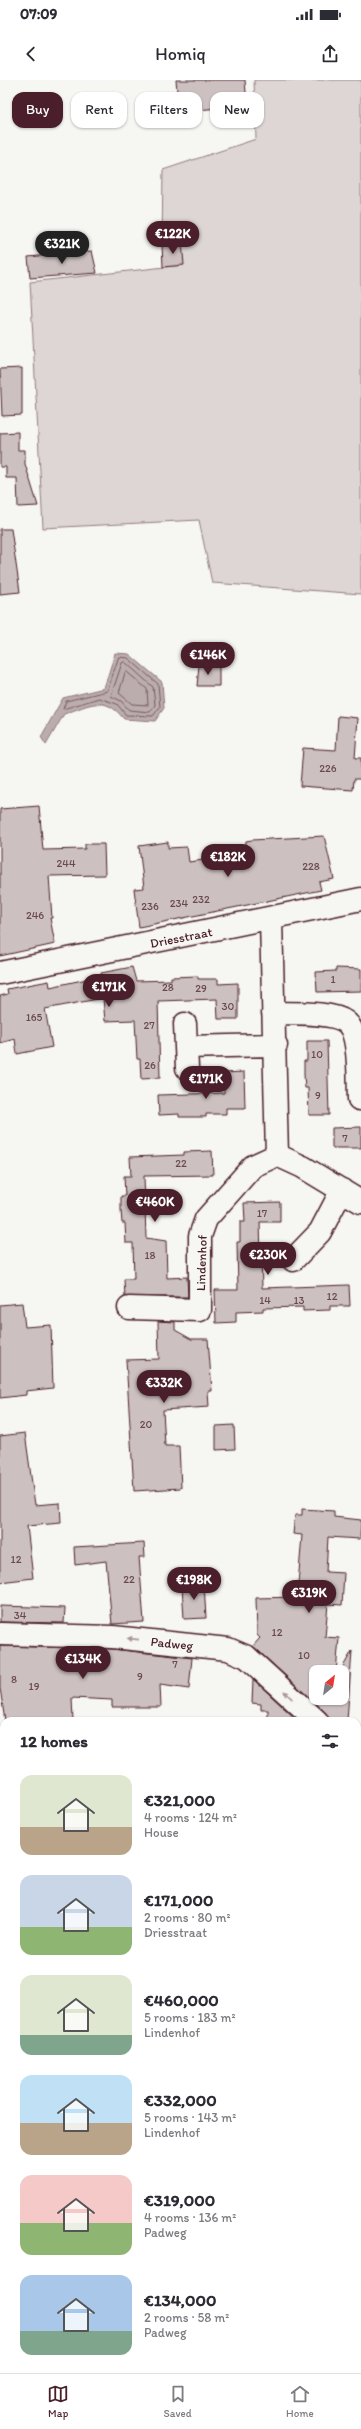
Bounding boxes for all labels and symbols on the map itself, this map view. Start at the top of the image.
pin: €122K [145,221,201,255]
pin: €321K [34,231,90,265]
pin: €146K [180,642,236,676]
house number: 226 [319,762,337,775]
pin: €182K [200,844,256,878]
house number: 244 [56,857,76,870]
house number: 228 [302,860,320,873]
house number: 232 [192,893,210,906]
house number: 234 [170,897,189,910]
house number: 236 [141,900,159,913]
house number: 246 [26,909,44,922]
street label: Driesstraat [149,924,214,951]
house number: 1 [330,973,336,986]
pin: €171K [81,974,137,1008]
house number: 28 [162,981,174,994]
house number: 29 [195,982,207,995]
house number: 30 [222,1000,235,1013]
house number: 165 [26,1011,43,1024]
house number: 27 [143,1019,155,1032]
house number: 10 [311,1048,323,1061]
house number: 26 [144,1059,156,1072]
pin: €171K [178,1066,234,1100]
house number: 9 [315,1089,321,1102]
house number: 7 [342,1132,348,1145]
house number: 22 [175,1157,187,1170]
pin: €460K [127,1189,183,1223]
house number: 17 [257,1207,268,1220]
street label: Lindenhof [193,1235,210,1291]
pin: €230K [240,1242,296,1276]
house number: 18 [144,1249,156,1262]
house number: 12 [327,1290,338,1303]
house number: 14 [259,1294,271,1307]
house number: 13 [293,1294,305,1307]
pin: €332K [136,1370,192,1404]
house number: 20 [140,1418,153,1431]
house number: 12 [11,1553,22,1566]
pin: €198K [166,1567,222,1601]
house number: 22 [123,1573,135,1586]
pin: €319K [281,1580,337,1614]
house number: 34 [14,1609,27,1622]
house number: 12 [272,1626,283,1639]
street label: Padweg [150,1634,194,1653]
one-way arrow [127,1636,139,1642]
pin: €134K [55,1646,111,1680]
house number: 10 [298,1649,310,1662]
house number: 7 [172,1658,178,1671]
north arrow [309,1665,349,1705]
house number: 9 [137,1670,143,1683]
house number: 8 [11,1673,17,1686]
house number: 19 [29,1680,40,1693]
one-way arrow [283,1690,293,1699]

